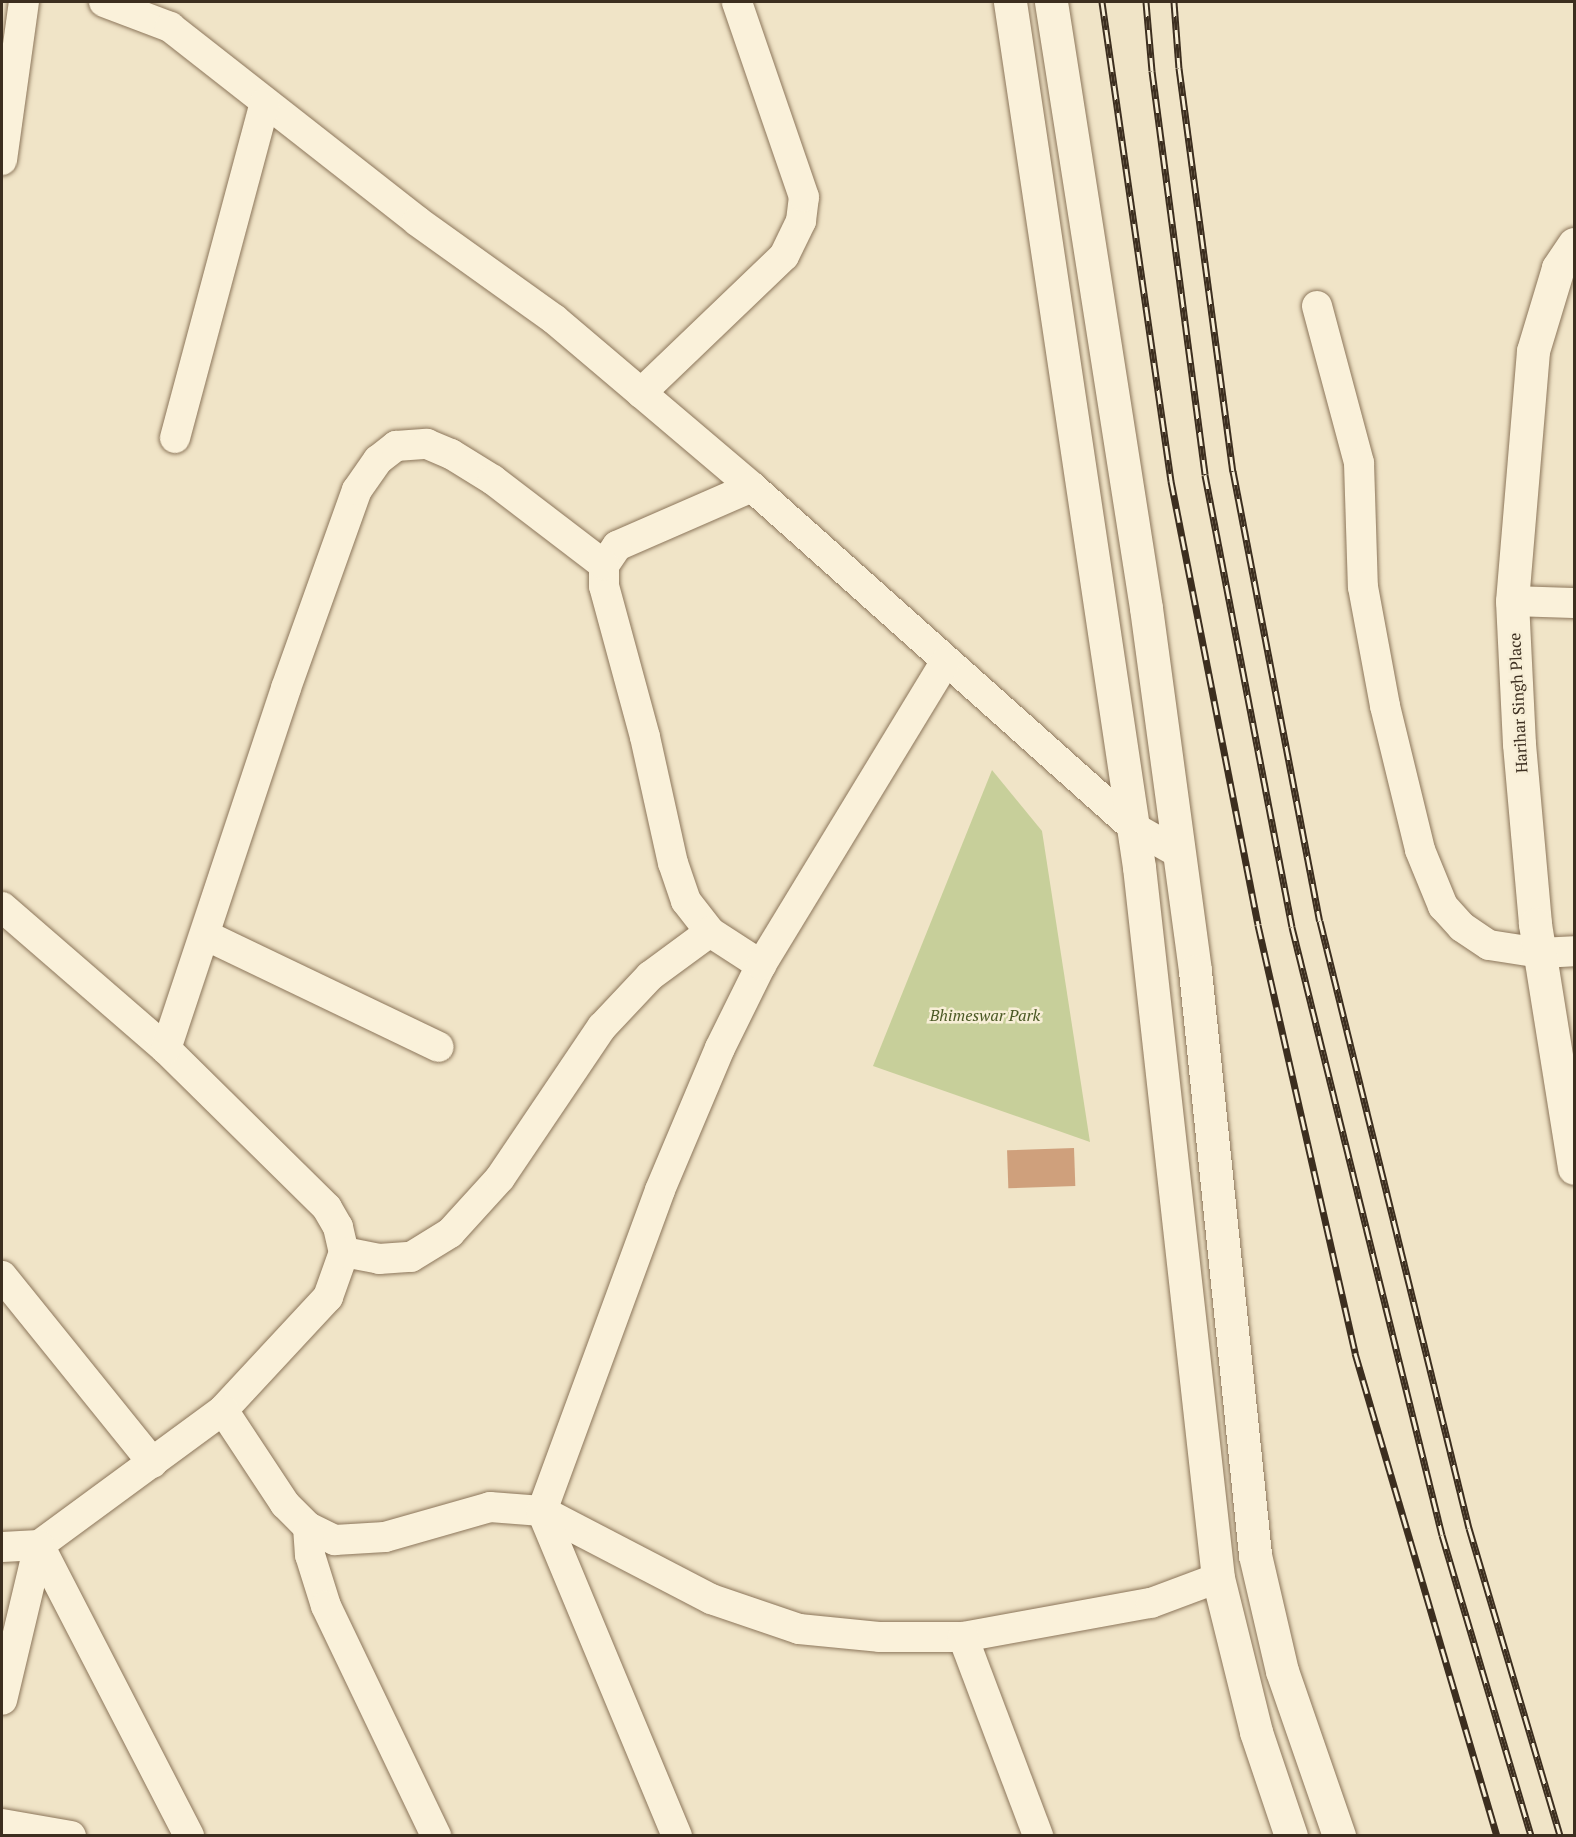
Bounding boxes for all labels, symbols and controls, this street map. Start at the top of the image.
street label: Harihar Singh Place [1505,632,1531,774]
park label: Bhimeswar Park [930,1005,1040,1025]

